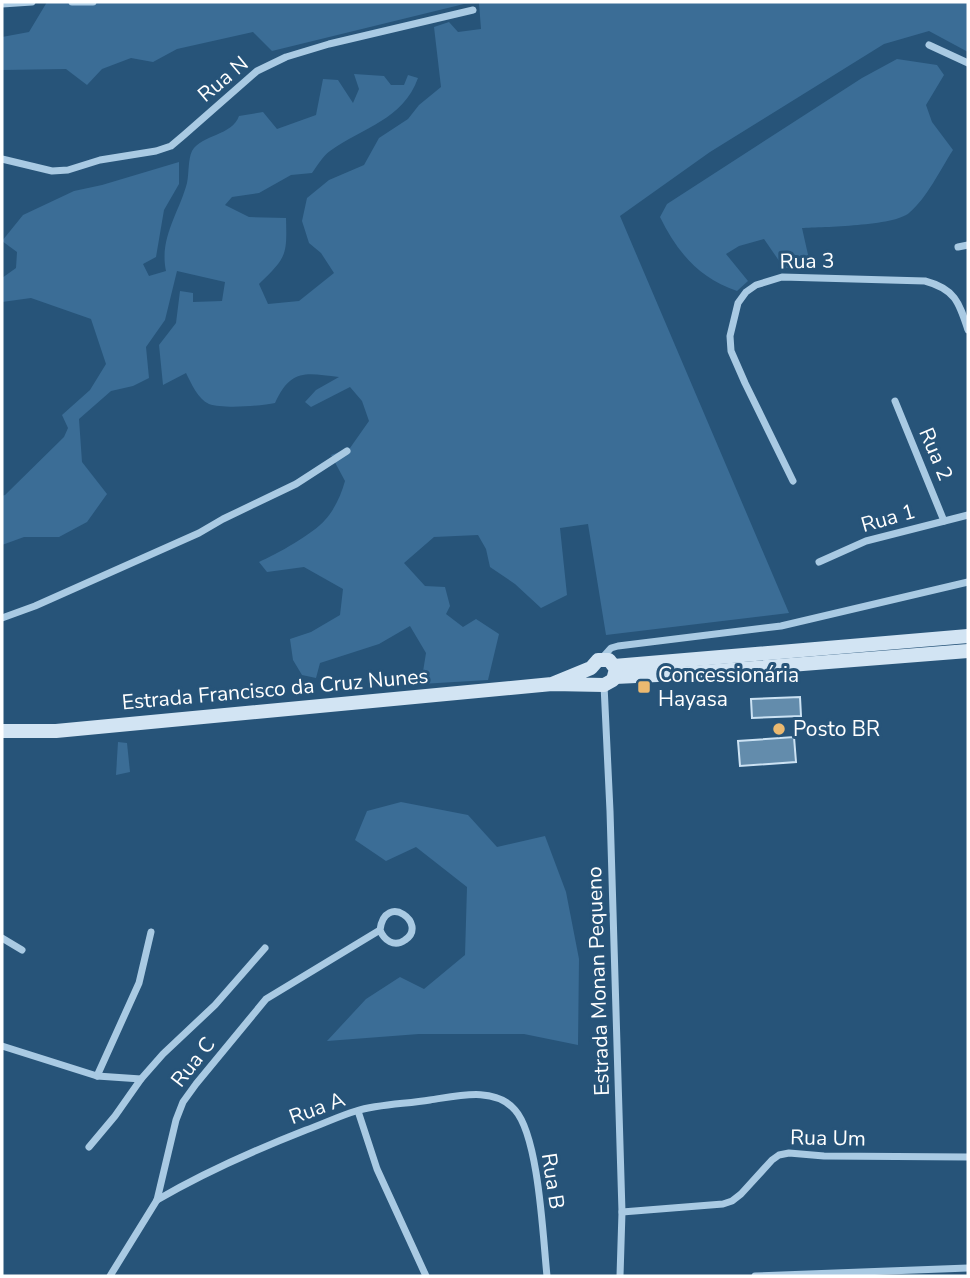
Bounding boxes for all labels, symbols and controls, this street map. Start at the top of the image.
street label: Rua N [192,50,254,108]
street label: Rua 3 [779,247,835,275]
street label: Rua 2 [912,423,960,485]
street label: Rua 1 [858,497,918,539]
place label: Concessionária Hayasa [658,661,799,713]
street label: Estrada Francisco da Cruz Nunes [121,662,429,716]
marker: Concessionária Hayasa [636,679,652,695]
place label: Posto BR [793,715,880,743]
marker: Posto BR [771,721,787,737]
street label: Estrada Monan Pequeno [580,866,616,1096]
street label: Rua C [165,1031,221,1093]
street label: Rua A [285,1085,349,1131]
street label: Rua Um [790,1123,866,1153]
street label: Rua B [535,1151,571,1211]

